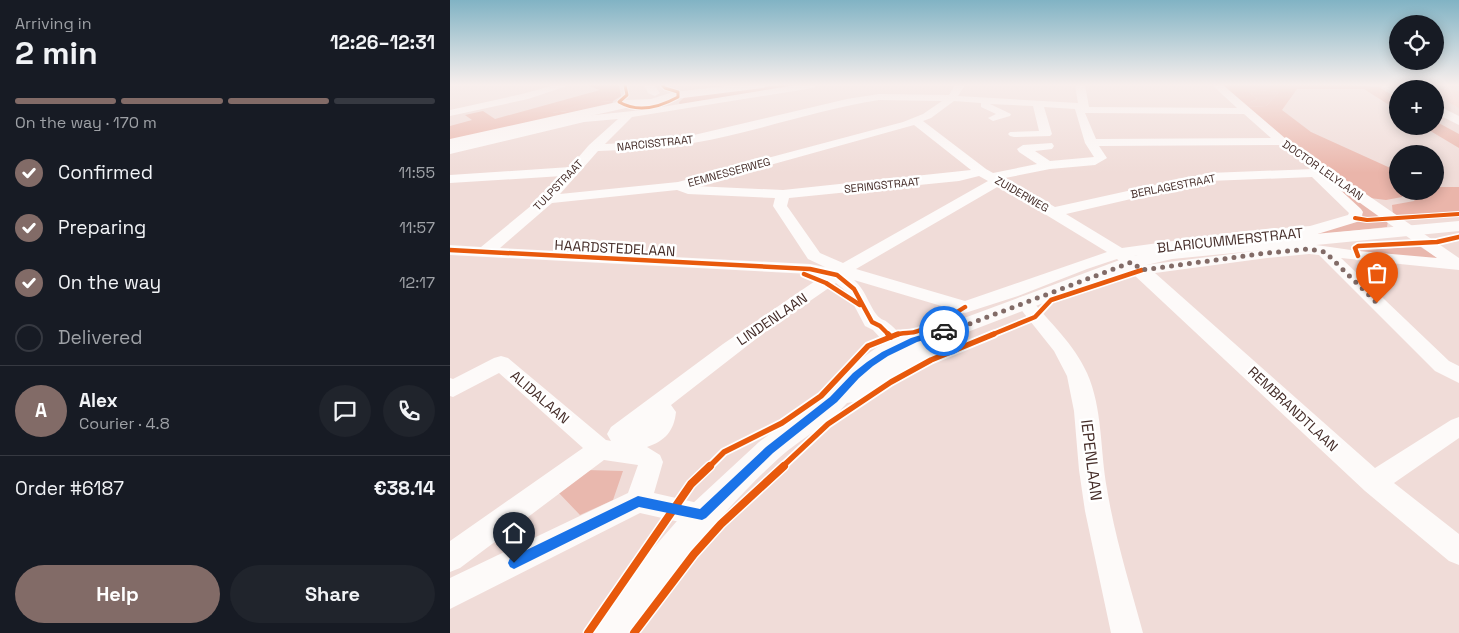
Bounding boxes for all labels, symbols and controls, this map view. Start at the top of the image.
text: Arriving in [15,13,92,34]
map controls [1389,15,1444,200]
button: locate [1389,15,1444,70]
text: 12:26–12:31 [330,30,435,55]
text: 2 min [15,33,98,73]
button: + [1389,80,1444,135]
text: On the way · 170 m [15,112,157,133]
street label: NARCISSTRAAT [616,132,695,154]
street label: DOCTOR LELYLAAN [1280,137,1366,203]
button: − [1389,145,1444,200]
street label: EEMNESSERWEG [686,154,772,190]
street label: TULPSTRAAT [530,156,586,214]
icon: check [15,159,43,187]
text: Confirmed [58,160,153,185]
text: 11:55 [398,162,435,183]
street label: BERLAGESTRAAT [1129,171,1217,201]
street label: ZUIDERWEG [993,173,1051,215]
street label: SERINGSTRAAT [843,174,921,196]
icon: check [15,214,43,242]
text: Preparing [58,215,146,240]
text: 11:57 [399,217,435,238]
street label: BLARICUMMERSTRAAT [1156,223,1304,257]
street label: HAARDSTEDELAAN [554,236,676,260]
pin [1356,252,1398,303]
icon: bag [1363,259,1391,287]
icon: check [15,269,43,297]
text: On the way [58,270,161,295]
text: 12:17 [399,272,435,293]
street label: LINDENLAAN [733,289,811,349]
courier [919,306,969,356]
icon: car [930,317,958,345]
text: Delivered [58,325,143,350]
street label: REMBRANDTLAAN [1244,363,1342,455]
street label: ALIDALAAN [507,366,573,428]
button: chat [319,385,371,437]
button: phone [383,385,435,437]
text: Alex [79,388,118,413]
text: A [35,398,47,423]
text: Courier · 4.8 [79,413,170,434]
street label: IEPENLAAN [1076,418,1107,502]
text: Order #6187 [15,476,124,501]
text: €38.14 [374,476,435,501]
pin [493,512,535,563]
icon: home [500,519,528,547]
button: Help [15,565,220,623]
button: Share [230,565,435,623]

